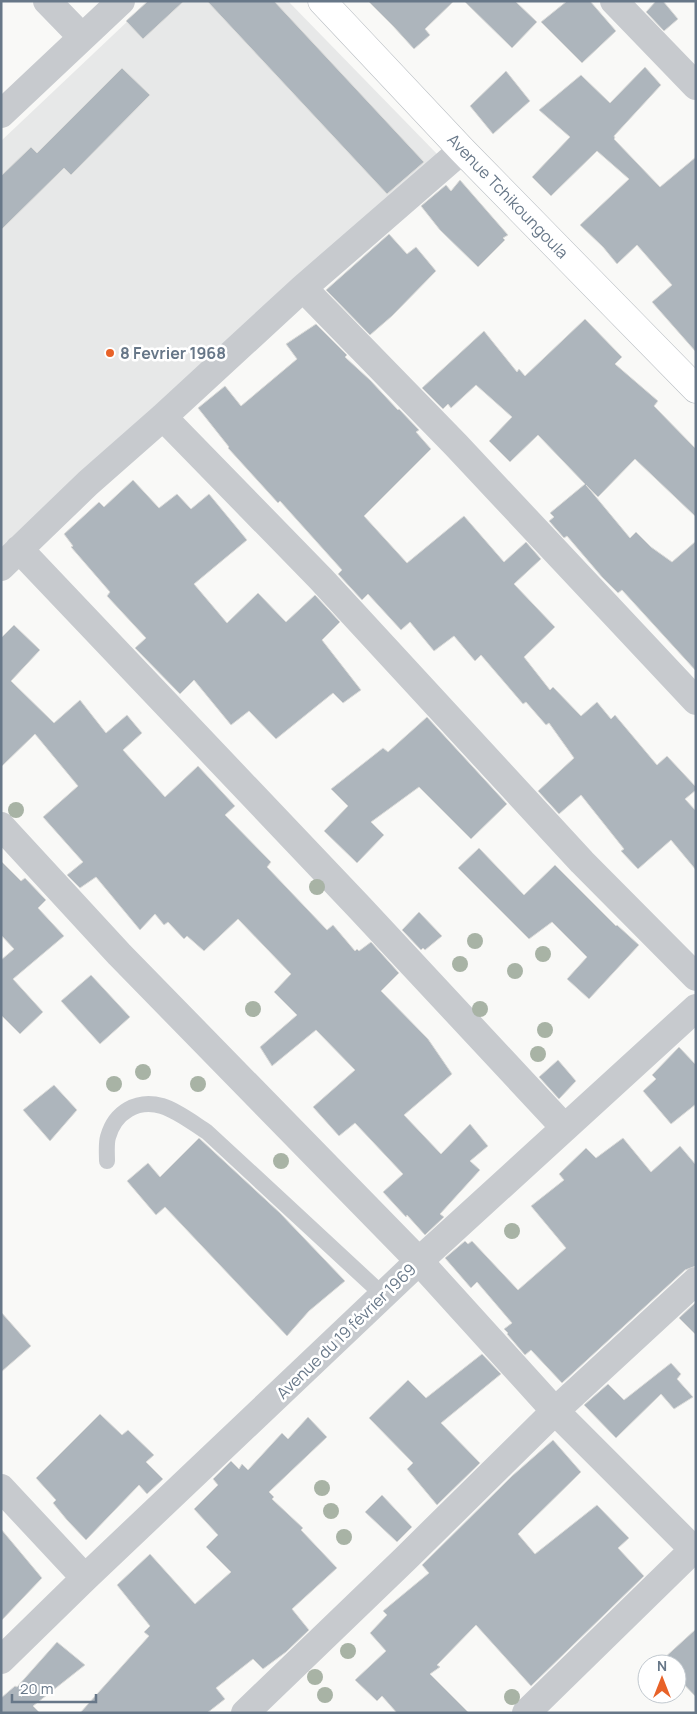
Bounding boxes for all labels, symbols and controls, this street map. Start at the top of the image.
street label: Avenue Tchikoungoula [443,129,573,263]
place label: 8 Fevrier 1968 [120,342,226,364]
marker: 8 Fevrier 1968 [104,347,116,359]
street label: Avenue du 19 février 1969 [271,1258,421,1404]
north arrow [637,1654,687,1704]
text: N [657,1656,667,1675]
scale bar [12,1672,96,1704]
text: 20 m [20,1678,53,1699]

